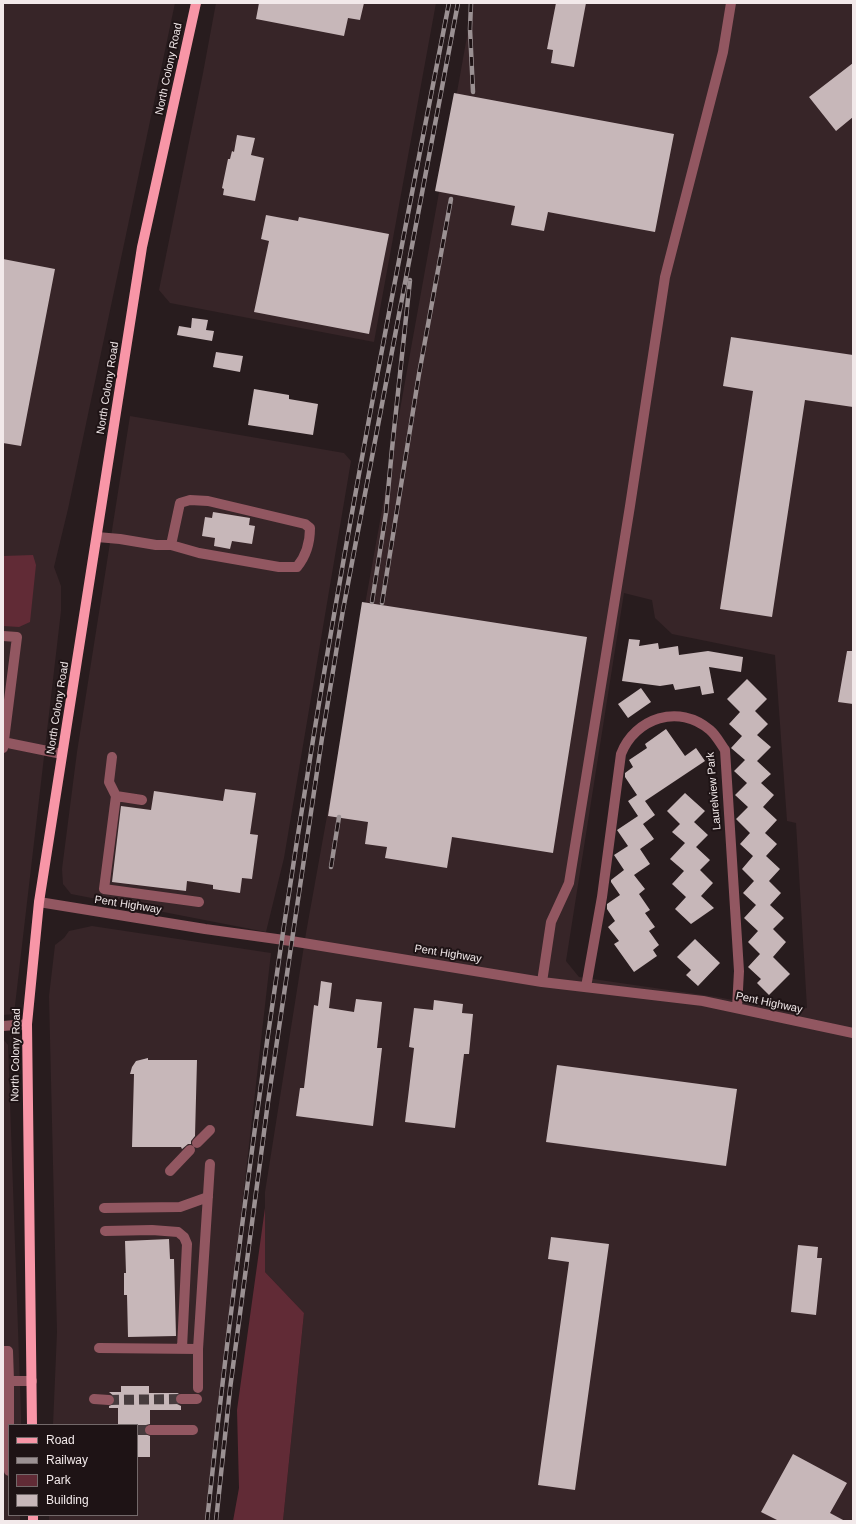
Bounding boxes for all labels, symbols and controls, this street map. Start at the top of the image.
street label: North Colony Road [153,22,185,116]
street label: North Colony Road [94,341,122,435]
street label: North Colony Road [44,661,72,755]
street label: Laurelview Park [704,751,724,831]
street label: Pent Highway [93,893,163,917]
street label: Pent Highway [413,942,483,966]
street label: Pent Highway [734,989,804,1017]
street label: North Colony Road [9,1008,23,1102]
legend [8,1424,138,1516]
text: Road [46,1433,75,1447]
text: Railway [46,1453,88,1467]
text: Park [46,1473,71,1487]
text: Building [46,1493,89,1507]

